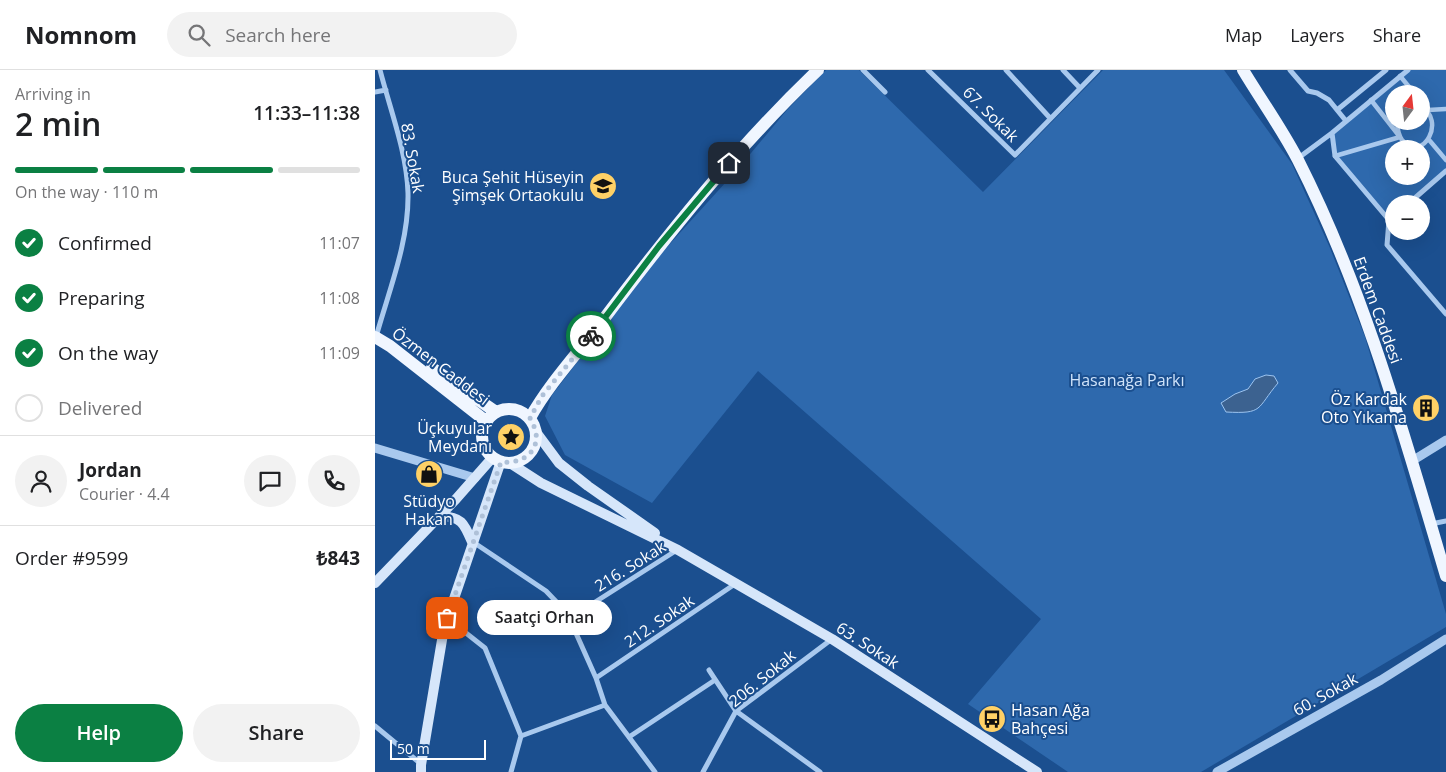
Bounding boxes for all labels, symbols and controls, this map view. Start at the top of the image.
search box [167,12,517,57]
text: Nomnom [25,18,137,51]
icon: search [185,21,213,49]
text: Search here [225,22,331,48]
text: Map [1225,23,1262,47]
text: Layers [1290,23,1345,47]
text: Share [1373,23,1421,47]
street label: 67. Sokak [958,81,1024,147]
text: Arriving in [15,83,91,105]
north arrow [1385,85,1430,130]
map controls [1385,85,1430,240]
text: 11:33–11:38 [253,100,360,126]
text: 2 min [15,102,101,145]
street label: 83. Sokak [396,121,430,195]
button: + [1385,140,1430,185]
pin [708,142,750,184]
icon: home [715,149,743,177]
place label: Buca Şehit Hüseyin Şimşek Ortaokulu [442,166,584,206]
school or university icon: Buca Şehit Hüseyin Şimşek Ortaokulu [588,171,618,201]
text: On the way · 110 m [15,181,158,203]
button: − [1385,195,1430,240]
icon: check [15,229,43,257]
text: Confirmed [58,230,152,256]
text: 11:07 [319,232,360,254]
street label: Erdem Caddesi [1348,253,1408,367]
icon: check [15,284,43,312]
text: Preparing [58,285,145,311]
text: 11:08 [319,287,360,309]
courier [566,311,616,361]
street label: Özmen Caddesi [388,322,494,410]
icon: bike [577,322,605,350]
icon: check [15,339,43,367]
text: On the way [58,340,158,366]
text: 11:09 [319,342,360,364]
park label: Hasanağa Parkı [1069,369,1185,391]
place label: Öz Kardak Oto Yıkama [1321,388,1408,428]
building icon: Öz Kardak Oto Yıkama [1411,393,1441,423]
text: Delivered [58,395,142,421]
place label: Üçkuyular Meydanı [417,417,492,457]
place icon: Üçkuyular Meydanı [496,422,526,452]
button: person [15,455,67,507]
button: chat [244,455,296,507]
button: phone [308,455,360,507]
text: Jordan [79,457,142,483]
shop icon: Stüdyo Hakan [414,459,444,489]
text: Courier · 4.4 [79,483,170,505]
place label: Stüdyo Hakan [403,490,455,530]
street label: 216. Sokak [590,535,670,597]
text: Order #9599 [15,545,128,571]
text: ₺843 [317,545,360,571]
street label: 212. Sokak [620,589,699,652]
pin [426,597,468,639]
callout: Saatçi Orhan [477,600,612,636]
icon: bag [433,604,461,632]
text: Saatçi Orhan [495,606,594,628]
street label: 63. Sokak [832,617,904,674]
street label: 206. Sokak [724,644,800,712]
street label: 60. Sokak [1289,667,1362,721]
place label: Hasan Ağa Bahçesi [1011,699,1090,739]
button: Help [15,704,183,762]
button: Share [193,704,360,762]
bus stop icon: Hasan Ağa Bahçesi [977,704,1007,734]
scale bar [390,737,486,760]
text: 50 m [397,739,430,758]

